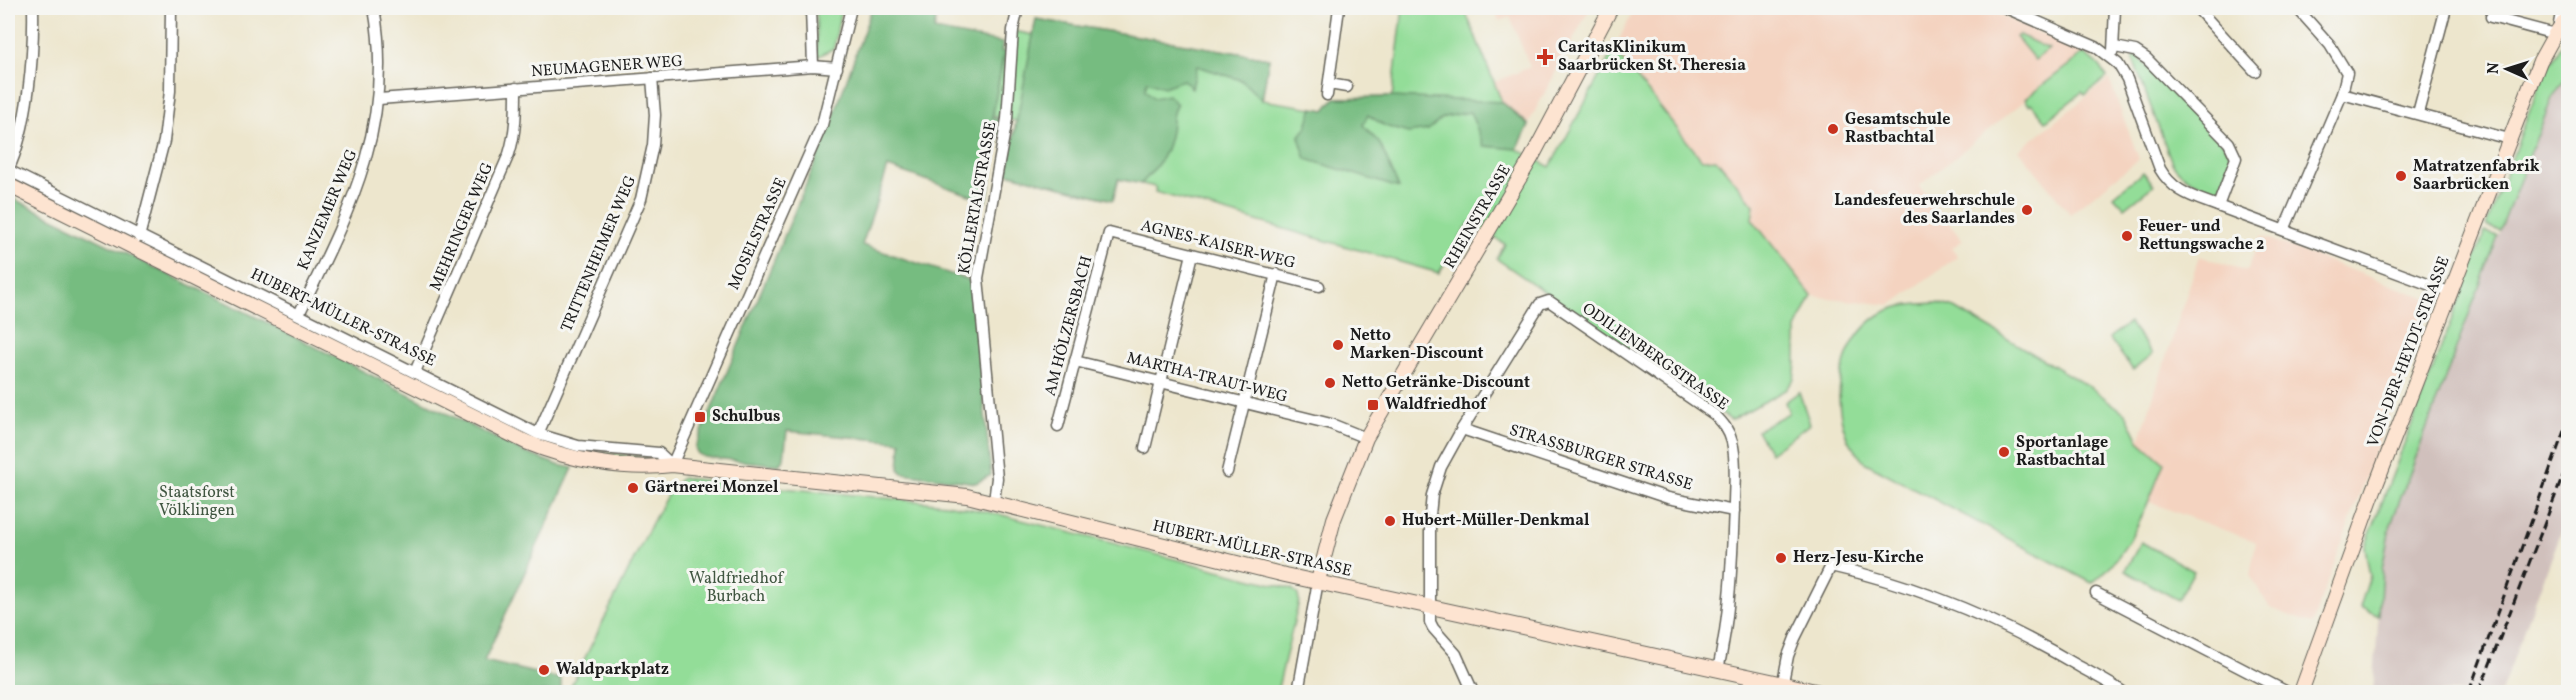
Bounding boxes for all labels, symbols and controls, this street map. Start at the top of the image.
place label: CaritasKlinikum Saarbrücken St. Theresia [1558,37,1746,77]
north arrow [2477,39,2537,99]
marker: CaritasKlinikum Saarbrücken St. Theresia [1536,48,1554,66]
street label: NEUMAGENER WEG [530,51,684,83]
text: N [2483,62,2505,75]
place label: Gesamtschule Rastbachtal [1845,109,1950,149]
street label: KÖLLERTALSTRASSE [954,120,1002,276]
marker: Gesamtschule Rastbachtal [1826,122,1840,136]
street label: KANZEMER WEG [293,146,363,274]
place label: Matratzenfabrik Saarbrücken [2413,156,2540,196]
street label: MEHRINGER WEG [425,159,499,295]
street label: RHEINSTRASSE [1439,161,1517,273]
marker: Matratzenfabrik Saarbrücken [2394,169,2408,183]
street label: TRITTENHEIMER WEG [556,172,642,336]
street label: MOSELSTRASSE [723,174,793,294]
place label: Landesfeuerwehrschule des Saarlandes [1834,190,2015,230]
marker: Landesfeuerwehrschule des Saarlandes [2020,203,2034,217]
street label: AGNES-KAISER-WEG [1138,215,1298,275]
place label: Feuer- und Rettungswache 2 [2139,216,2264,256]
marker: Feuer- und Rettungswache 2 [2120,229,2134,243]
street label: AM HÖLZERSBACH [1040,253,1098,399]
street label: VON-DER-HEYDT-STRASSE [2362,253,2456,451]
street label: HUBERT-MÜLLER-STRASSE [247,263,439,373]
street label: ODILIENBERGSTRASSE [1577,298,1733,416]
place label: Netto Marken-Discount [1350,325,1484,365]
marker: Netto Marken-Discount [1331,338,1345,352]
street label: MARTHA-TRAUT-WEG [1124,347,1290,409]
place label: Netto Getränke-Discount [1342,372,1530,394]
marker: Netto Getränke-Discount [1323,376,1337,390]
place label: Waldfriedhof [1385,394,1488,416]
marker: Waldfriedhof [1366,398,1380,412]
place label: Schulbus [712,406,780,428]
marker: Schulbus [693,410,707,424]
street label: STRASSBURGER STRASSE [1507,420,1695,496]
place label: Sportanlage Rastbachtal [2016,432,2108,472]
marker: Sportanlage Rastbachtal [1997,445,2011,459]
place label: Gärtnerei Monzel [645,477,779,499]
marker: Gärtnerei Monzel [626,481,640,495]
park label: Staatsforst Völklingen [159,482,235,522]
place label: Hubert-Müller-Denkmal [1402,510,1590,532]
marker: Hubert-Müller-Denkmal [1383,514,1397,528]
street label: HUBERT-MÜLLER-STRASSE [1150,515,1354,583]
place label: Herz-Jesu-Kirche [1793,547,1924,569]
marker: Herz-Jesu-Kirche [1774,551,1788,565]
park label: Waldfriedhof Burbach [689,568,784,608]
place label: Waldparkplatz [556,659,669,681]
marker: Waldparkplatz [537,663,551,677]

